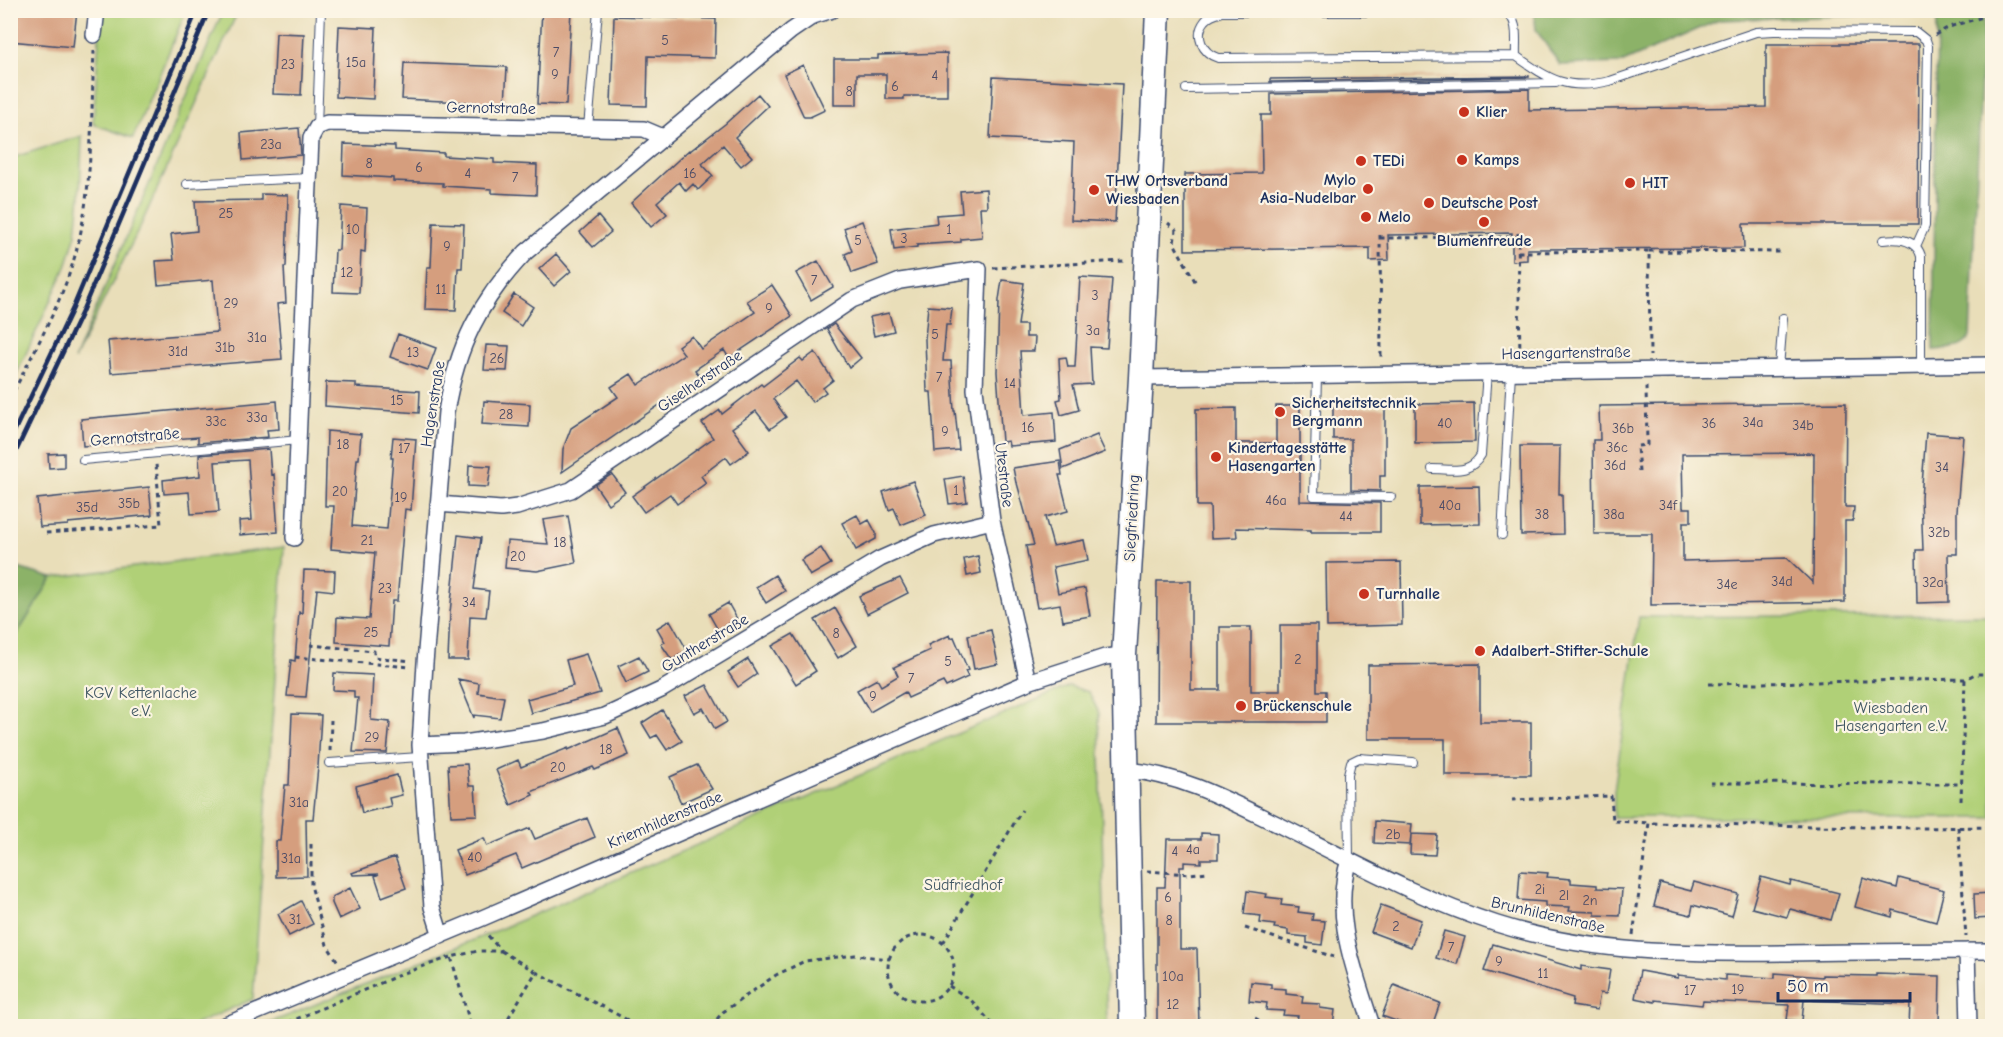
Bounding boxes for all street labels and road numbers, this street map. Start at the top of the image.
street label: Gernotstraße [446,98,536,118]
street label: Hasengartenstraße [1501,343,1631,363]
street label: Giselherstraße [654,346,746,416]
street label: Hagenstraße [417,360,449,448]
street label: Gernotstraße [90,424,180,450]
street label: Utestraße [991,442,1017,508]
street label: Siegfriedring [1121,474,1143,562]
street label: Guntherstraße [658,610,752,676]
street label: Kriemhildenstraße [605,788,725,852]
street label: Brunhildenstraße [1489,893,1607,937]

